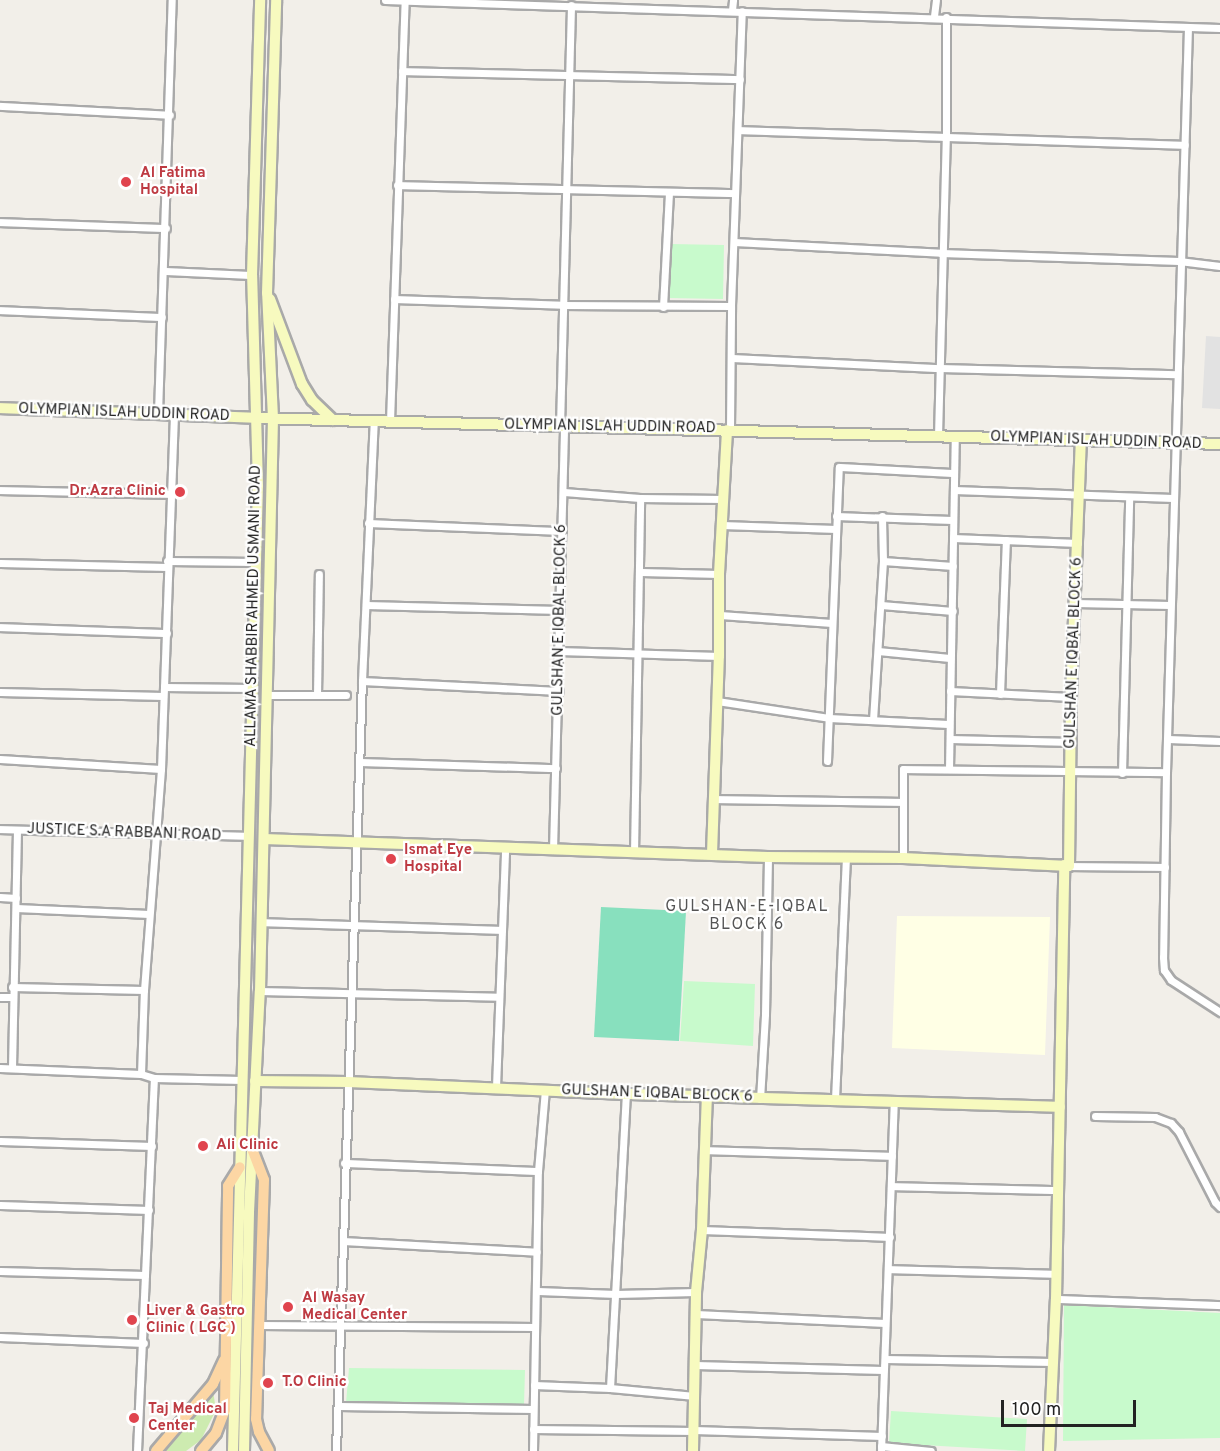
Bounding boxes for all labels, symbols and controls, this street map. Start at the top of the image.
place label: Al Fatima Hospital [140,164,206,199]
marker: Al Fatima Hospital [117,173,135,191]
street label: OLYMPIAN ISLAH UDDIN ROAD [18,400,230,426]
street label: OLYMPIAN ISLAH UDDIN ROAD [504,416,716,438]
street label: OLYMPIAN ISLAH UDDIN ROAD [990,428,1202,454]
street label: ALLAMA SHABBIR AHMED USMANI ROAD [243,464,265,748]
place label: Dr.Azra Clinic [69,483,166,501]
marker: Dr.Azra Clinic [171,483,189,501]
street label: GULSHAN E IQBAL BLOCK 6 [549,524,571,716]
street label: GULSHAN E IQBAL BLOCK 6 [1062,557,1086,749]
street label: JUSTICE S.A RABBANI ROAD [26,821,222,845]
place label: Ismat Eye Hospital [404,841,472,876]
marker: Ismat Eye Hospital [382,850,400,868]
district label: GULSHAN-E-IQBAL BLOCK 6 [665,897,829,935]
street label: GULSHAN E IQBAL BLOCK 6 [561,1082,753,1106]
marker: Ali Clinic [194,1137,212,1155]
place label: Ali Clinic [216,1137,279,1155]
place label: Al Wasay Medical Center [302,1289,407,1324]
marker: Al Wasay Medical Center [279,1298,297,1316]
place label: Liver & Gastro Clinic ( LGC ) [146,1302,245,1337]
marker: Liver & Gastro Clinic ( LGC ) [123,1311,141,1329]
marker: T.O Clinic [259,1374,277,1392]
place label: T.O Clinic [282,1374,347,1392]
scale bar [1004,1388,1139,1426]
text: 100 m [1012,1399,1061,1422]
place label: Taj Medical Center [148,1400,227,1435]
marker: Taj Medical Center [125,1409,143,1427]

